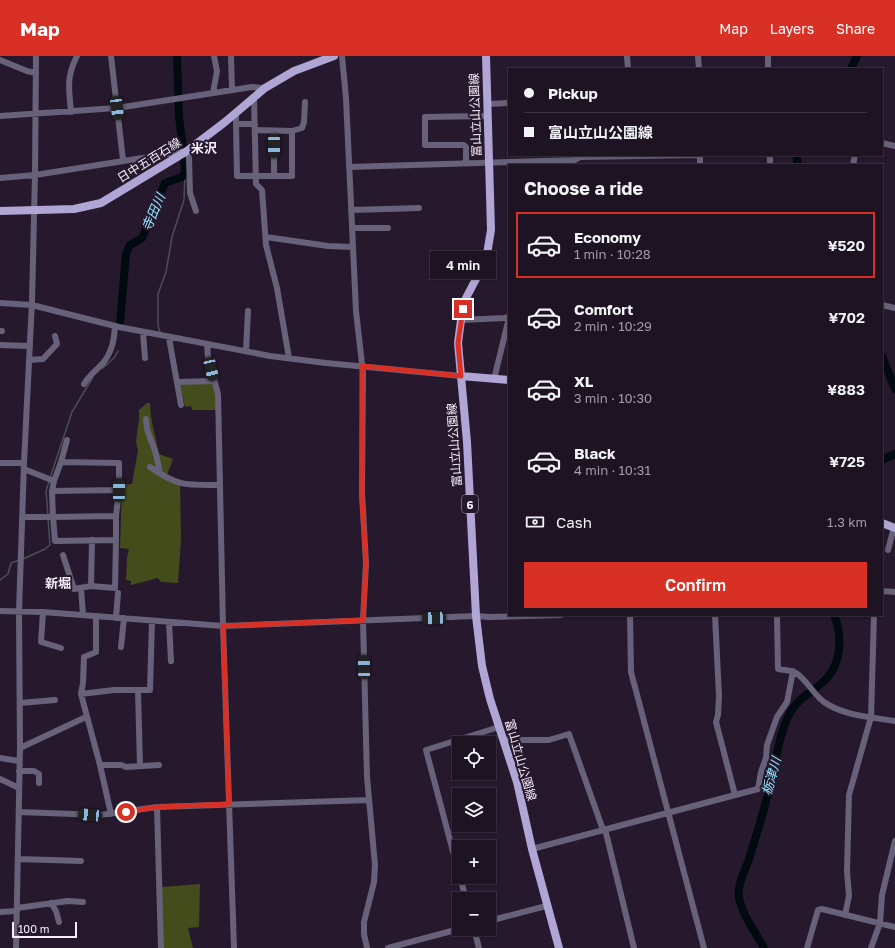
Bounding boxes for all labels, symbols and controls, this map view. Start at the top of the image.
text: Map [20,17,60,40]
text: Map [719,20,748,37]
text: Layers [770,20,814,37]
text: Share [836,20,875,37]
street label: 富山立山公園線 [466,73,484,157]
text: Pickup [548,84,598,102]
car [110,95,124,121]
text: 富山立山公園線 [548,123,653,141]
car [268,134,280,158]
street label: 日中五百石線 [114,135,184,185]
district label: 米沢 [191,140,217,156]
text: Choose a ride [524,177,643,199]
water label: 寺田川 [138,189,169,233]
icon: car [526,227,562,263]
text: Economy [574,228,641,246]
text: ¥520 [828,236,865,254]
text: 1 min · 10:28 [574,246,651,262]
callout: 4 min [430,251,496,279]
text: 4 min [446,257,480,273]
icon: car [526,299,562,335]
route end [454,300,472,318]
text: Comfort [574,300,633,318]
text: ¥702 [829,308,865,326]
text: 2 min · 10:29 [574,318,652,334]
car [202,356,220,382]
icon: car [526,371,562,407]
text: XL [574,372,593,390]
text: ¥883 [827,380,865,398]
text: 3 min · 10:30 [574,390,652,406]
street label: 富山立山公園線 [444,403,464,487]
icon: car [526,443,562,479]
text: Black [574,444,616,462]
text: ¥725 [829,452,865,470]
text: 4 min · 10:31 [574,462,651,478]
car [113,478,125,502]
road number: 6 [462,495,478,513]
icon: cash [524,511,546,533]
text: Cash [556,513,592,531]
text: 1.3 km [827,514,867,530]
button: Confirm [524,562,867,608]
district label: 新堀 [45,575,71,591]
car [422,612,446,624]
car [358,655,370,679]
street label: 富山立山公園線 [502,718,540,802]
map controls [452,736,496,936]
button: locate [452,736,496,780]
water label: 栃津川 [758,753,785,797]
button: layers [452,788,496,832]
route start [117,803,135,821]
car [78,808,102,822]
button: + [452,840,496,884]
button: − [452,892,496,936]
scale bar [12,920,77,939]
text: 100 m [18,922,49,935]

